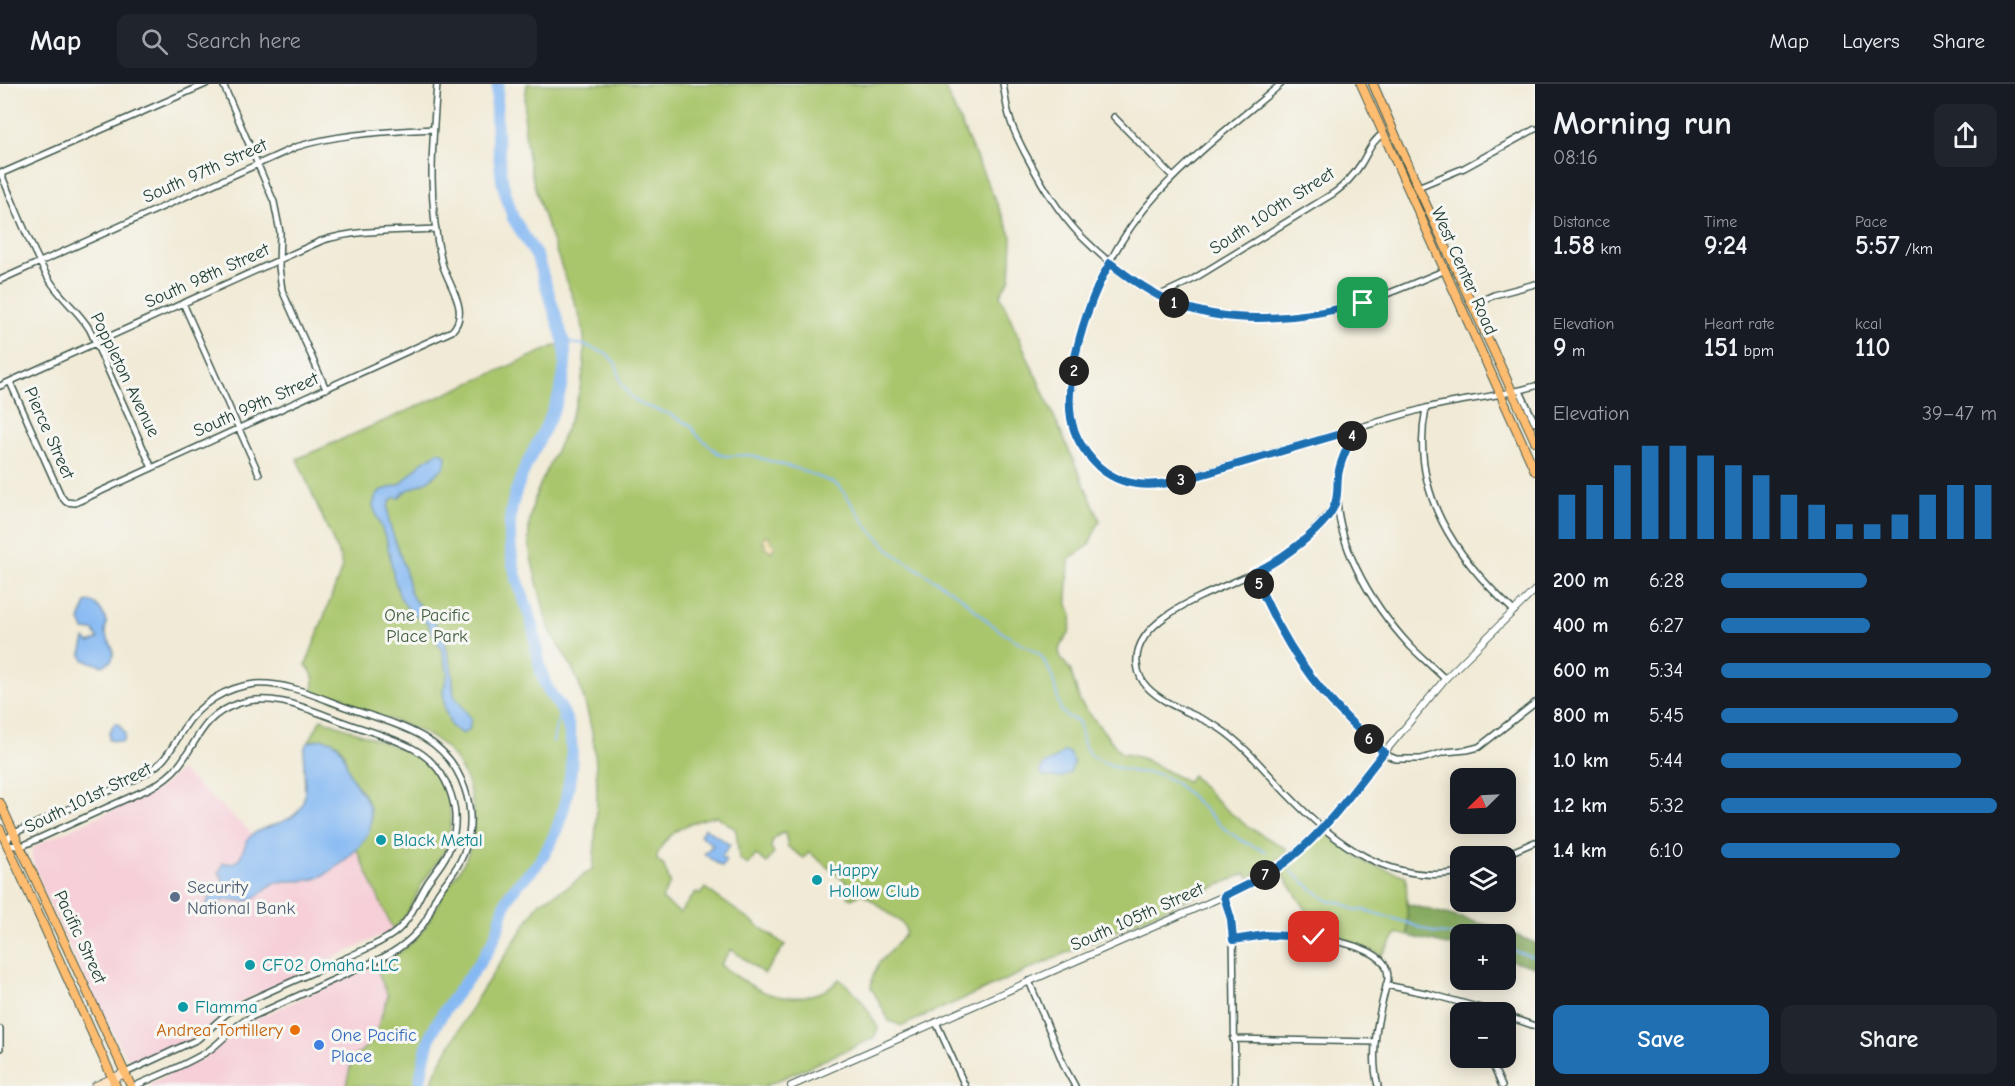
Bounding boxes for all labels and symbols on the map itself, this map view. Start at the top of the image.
street label: South 97th Street [140,134,271,208]
street label: South 100th Street [1206,162,1339,259]
street label: West Center Road [1426,204,1502,338]
street label: South 98th Street [141,239,273,313]
pin [1337,277,1388,328]
pin: 1 [1159,288,1189,318]
street label: Poppleton Avenue [86,309,164,441]
pin: 2 [1059,356,1089,386]
street label: South 99th Street [190,368,322,442]
street label: Pierce Street [19,384,79,483]
pin: 4 [1337,421,1367,451]
pin: 3 [1166,465,1196,495]
pin: 5 [1244,569,1274,599]
park label: One Pacific Place Park [384,605,470,647]
pin: 6 [1354,724,1384,754]
street label: South 101st Street [21,758,156,838]
north arrow [1450,768,1516,834]
place label: Black Metal [393,830,483,851]
marker: Black Metal [374,833,388,847]
place label: Happy Hollow Club [829,860,919,902]
pin: 7 [1250,860,1280,890]
marker: Happy Hollow Club [810,873,824,887]
place label: Security National Bank [187,877,295,919]
street label: South 105th Street [1067,878,1207,956]
street label: Pacific Street [49,887,111,988]
marker: Security National Bank [168,890,182,904]
pin [1288,911,1339,962]
place label: CF02 Omaha LLC [262,955,399,976]
marker: CF02 Omaha LLC [243,958,257,972]
place label: Flamma [195,997,258,1018]
marker: Flamma [176,1000,190,1014]
place label: Andrea Tortillery [156,1020,284,1041]
marker: Andrea Tortillery [288,1023,302,1037]
place label: One Pacific Place [331,1025,417,1067]
marker: One Pacific Place [312,1038,326,1052]

